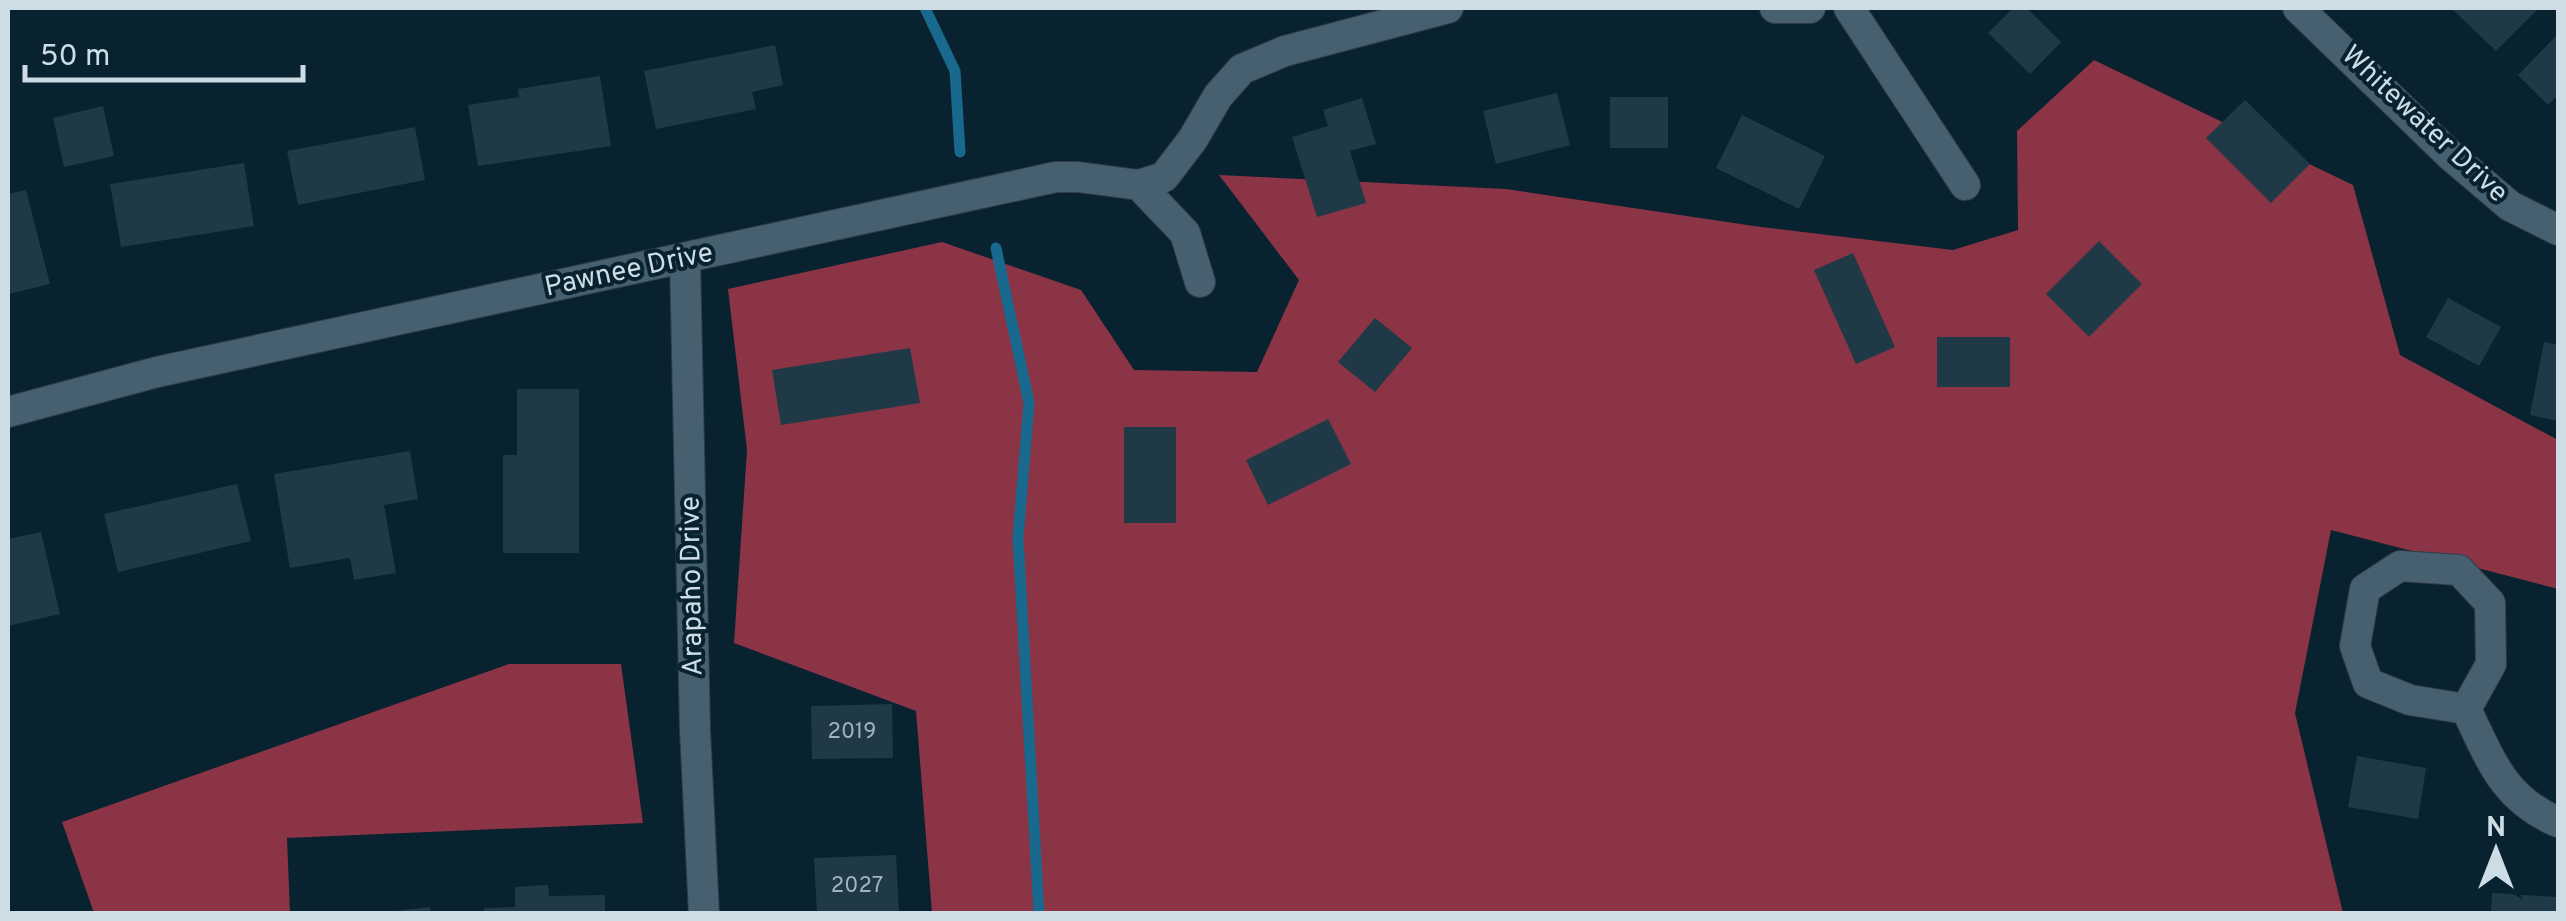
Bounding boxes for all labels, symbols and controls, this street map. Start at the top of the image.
scale bar [25,20,302,82]
text: 50 m [40,39,110,76]
street label: Whitewater Drive [2333,39,2515,211]
street label: Pawnee Drive [541,236,717,306]
street label: Arapaho Drive [673,496,713,676]
house number: 2019 [828,719,876,746]
north arrow [2446,801,2546,901]
text: N [2486,811,2506,847]
house number: 2027 [831,873,883,900]

